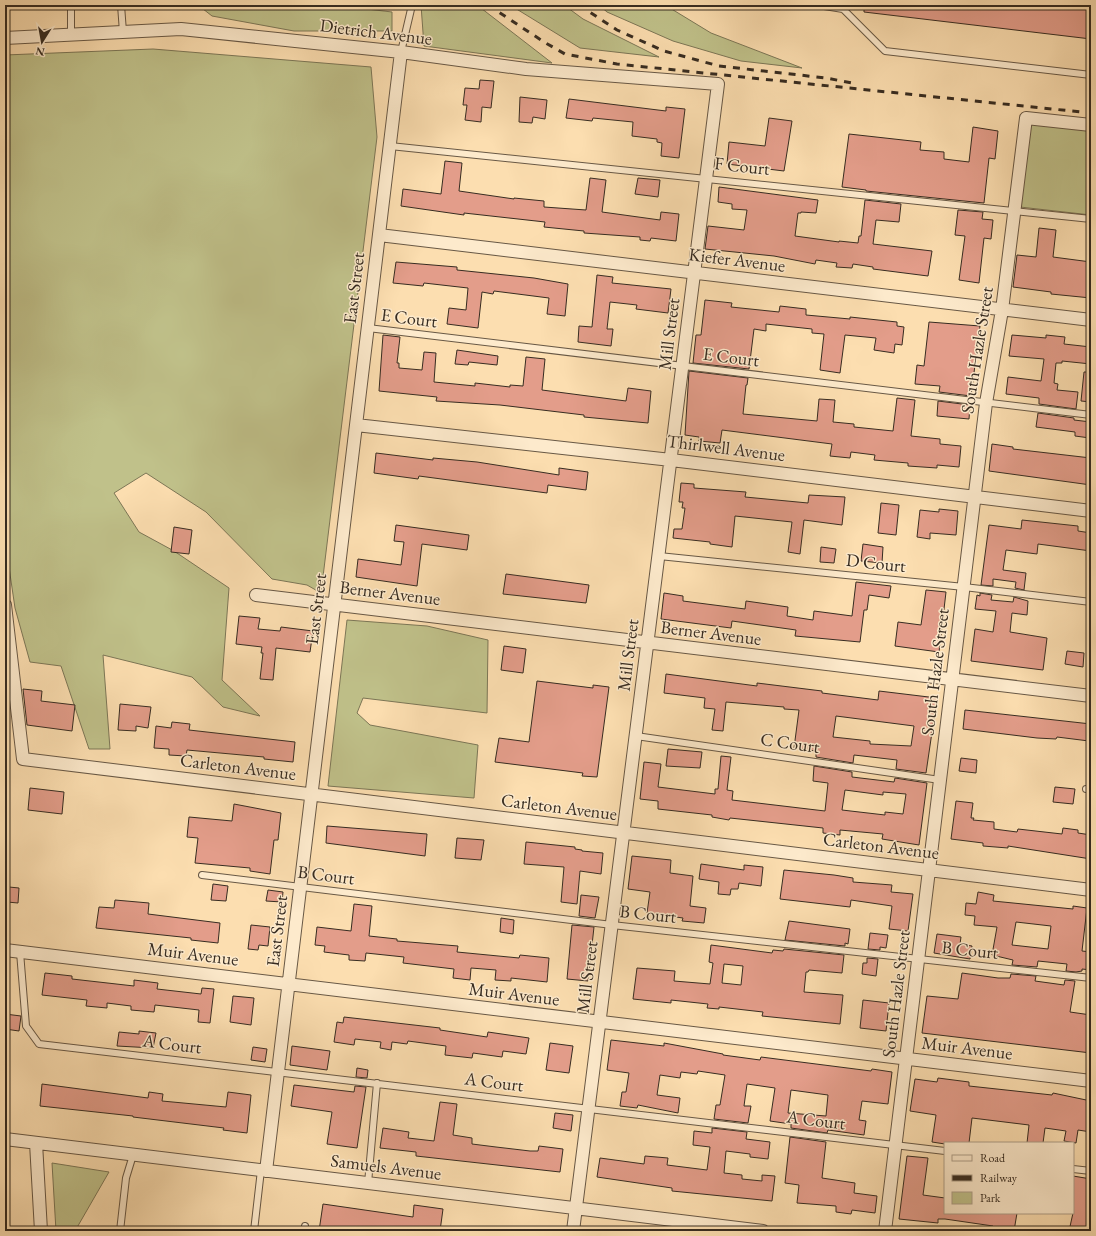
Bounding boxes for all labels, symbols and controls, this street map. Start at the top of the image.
street label: Dietrich Avenue [319,13,434,50]
north arrow [22,22,62,62]
text: N [34,44,46,60]
street label: F Court [713,151,771,180]
street label: Kiefer Avenue [687,242,787,277]
street label: East Street [338,251,369,325]
street label: South Hazle Street [955,285,998,415]
street label: Mill Street [653,296,684,371]
street label: E Court [380,303,439,332]
street label: E Court [702,342,761,371]
street label: Thirlwell Avenue [666,429,786,466]
street label: D Court [845,548,907,577]
street label: East Street [300,572,331,646]
street label: Berner Avenue [338,575,442,610]
street label: South Hazle Street [915,607,954,737]
street label: Berner Avenue [659,615,763,650]
street label: Mill Street [612,617,643,692]
street label: C Court [759,727,821,758]
street label: Carleton Avenue [179,748,297,785]
street label: Carleton Avenue [500,788,618,825]
street label: Carleton Avenue [822,827,940,864]
street label: B Court [296,860,356,889]
street label: East Street [261,894,292,968]
street label: B Court [618,899,678,928]
street label: South Hazle Street [876,929,915,1059]
street label: B Court [940,935,1000,964]
street label: Muir Avenue [146,937,240,970]
street label: Mill Street [571,939,602,1014]
street label: Muir Avenue [467,977,561,1010]
street label: A Court [140,1028,203,1059]
street label: Muir Avenue [920,1031,1014,1064]
street label: A Court [462,1066,525,1097]
street label: A Court [784,1104,847,1135]
legend [944,1142,1074,1214]
street label: Samuels Avenue [329,1148,443,1185]
text: Road [980,1150,1006,1166]
text: Railway [980,1170,1018,1186]
text: Park [980,1190,1001,1206]

